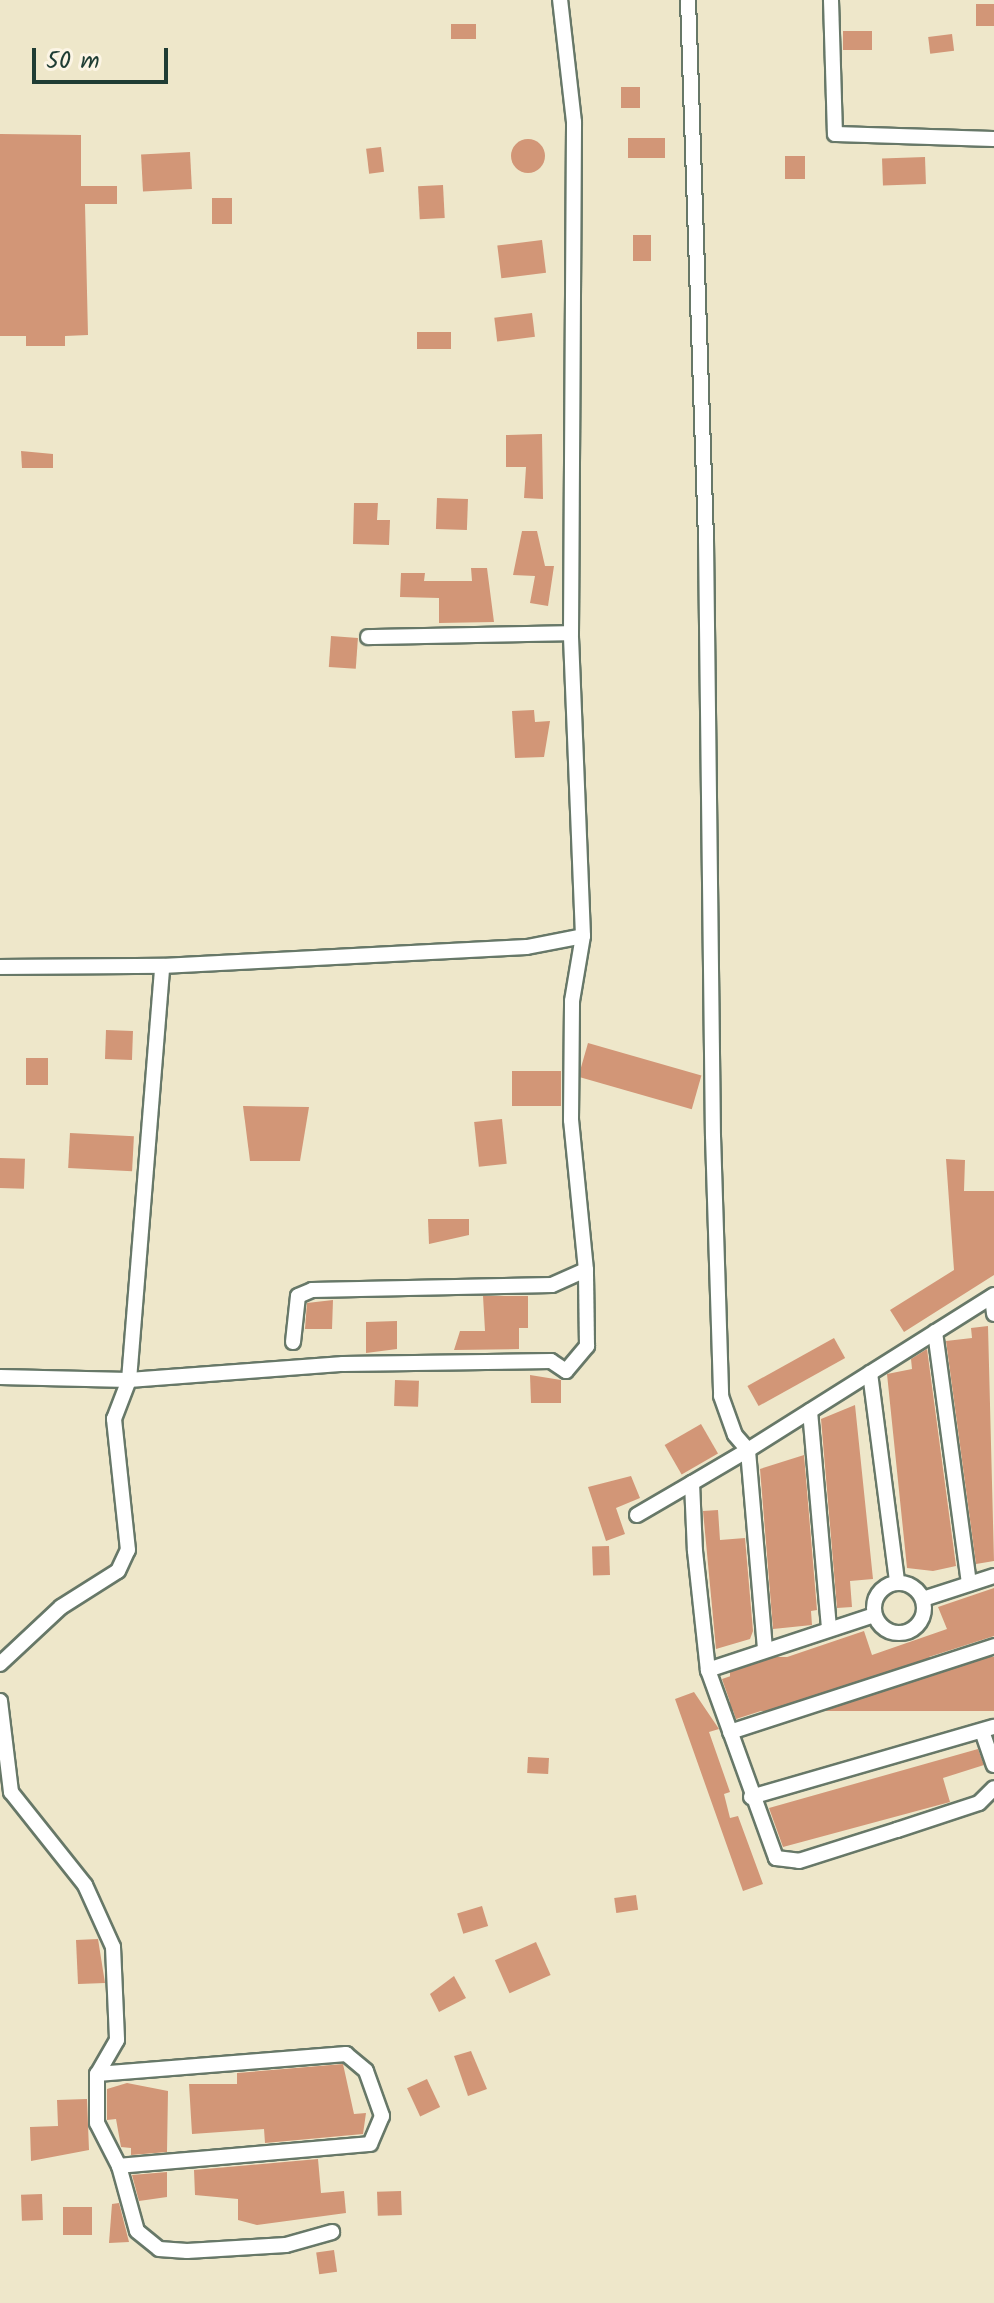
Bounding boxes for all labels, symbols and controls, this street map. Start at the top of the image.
scale bar [36,32,172,82]
text: 50 m [46,42,100,81]

